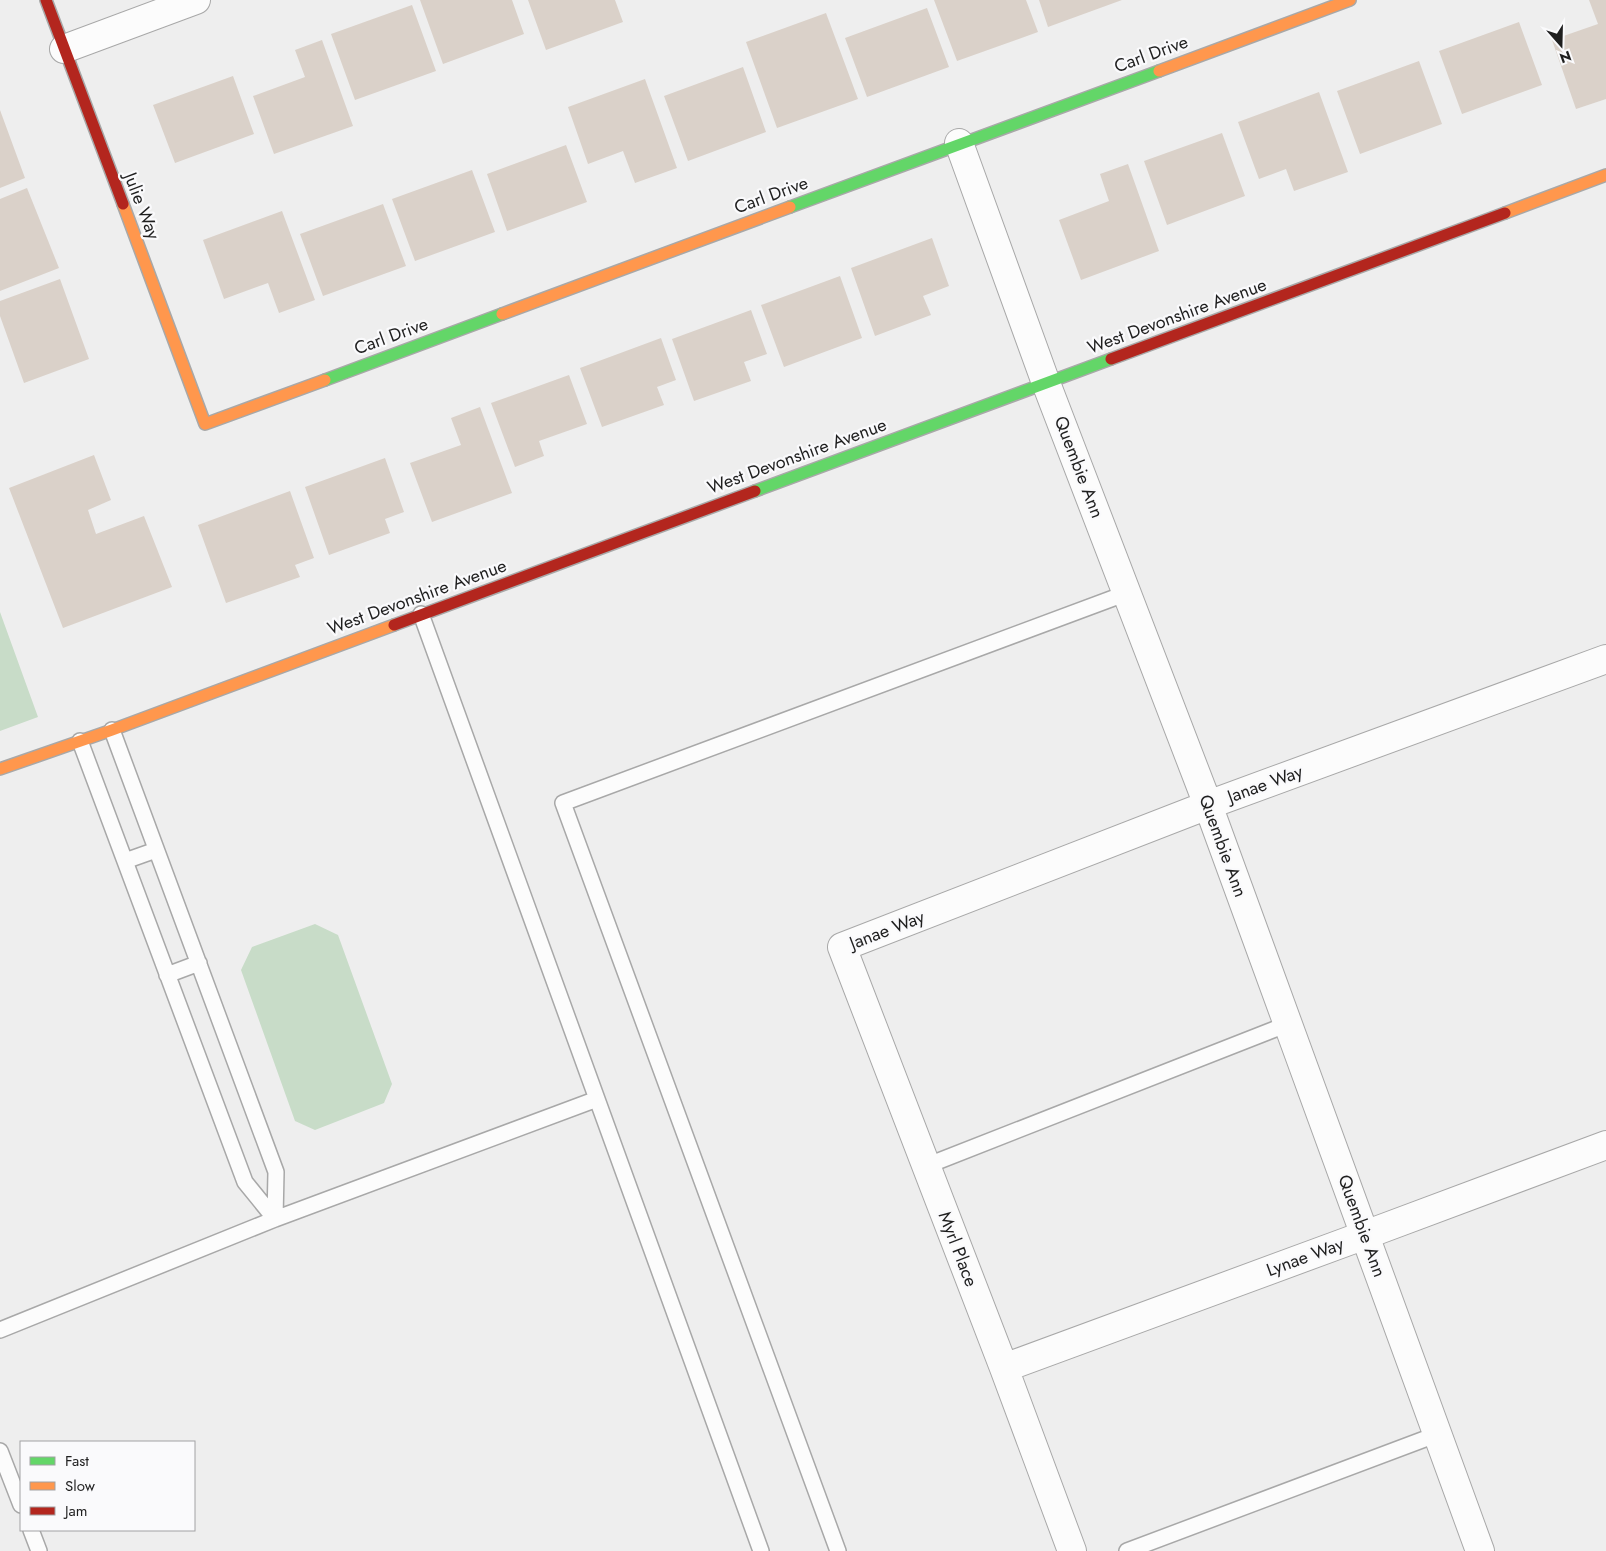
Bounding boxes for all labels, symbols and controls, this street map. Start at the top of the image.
north arrow [1536,20,1586,70]
street label: Carl Drive [1111,29,1191,79]
text: N [1557,46,1574,69]
street label: Julie Way [117,167,167,243]
street label: Carl Drive [731,170,811,220]
street label: West Devonshire Avenue [1084,271,1270,361]
street label: Carl Drive [351,311,431,361]
street label: West Devonshire Avenue [704,411,890,501]
street label: Quembie Ann [1048,412,1110,522]
street label: West Devonshire Avenue [324,552,510,642]
street label: Janae Way [1222,758,1306,810]
street label: Quembie Ann [1192,791,1254,901]
street label: Janae Way [844,904,928,957]
street label: Quembie Ann [1331,1171,1393,1281]
street label: Myrl Place [932,1208,984,1290]
street label: Lynae Way [1263,1231,1347,1283]
legend [20,1441,195,1531]
text: Fast [65,1450,89,1472]
text: Slow [65,1475,96,1497]
text: Jam [63,1500,88,1522]

